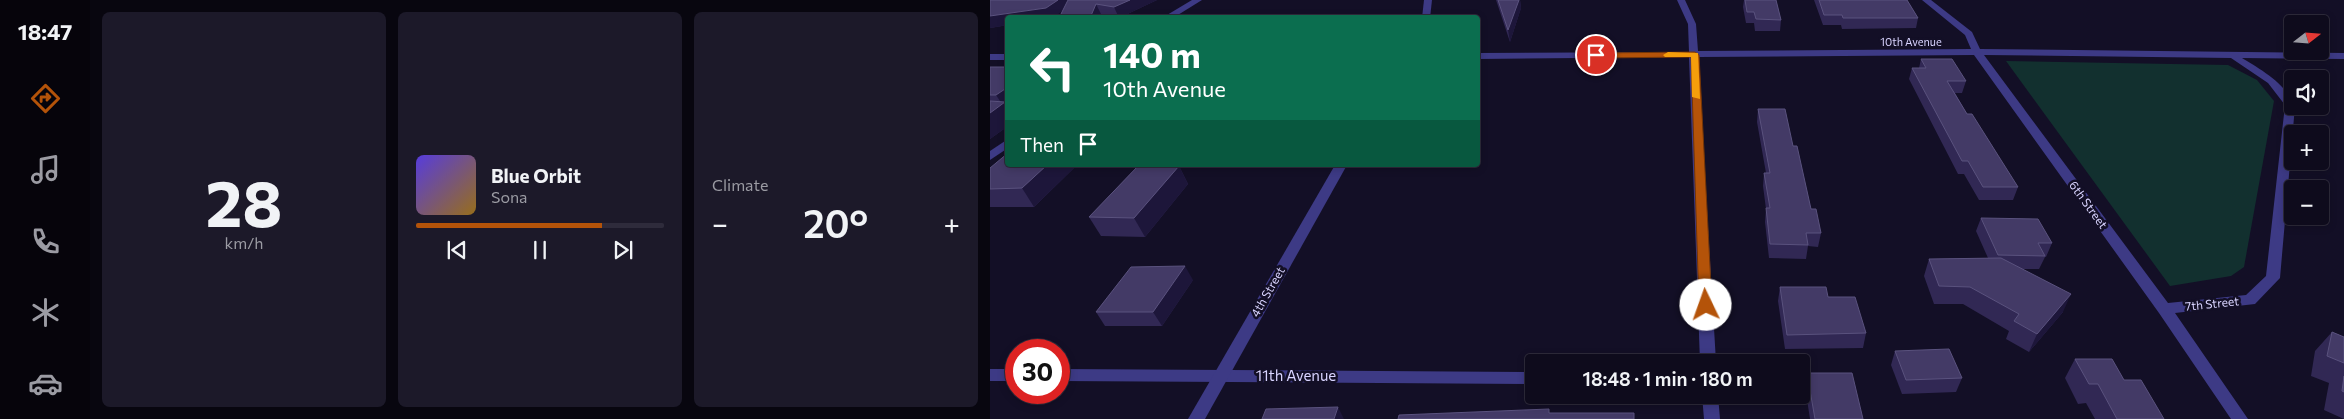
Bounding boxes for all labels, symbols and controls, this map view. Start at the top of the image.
north arrow [2284,15,2329,60]
map controls [2284,15,2329,225]
text: 18:47 [18,18,72,45]
text: 140 m [1103,32,1201,75]
pin [1575,34,1617,76]
icon: left [1020,35,1085,100]
street label: 10th Avenue [1880,35,1942,48]
icon: arrive [1582,41,1610,69]
button: sound [2284,70,2329,115]
text: 10th Avenue [1103,75,1226,102]
icon: directions [28,81,63,116]
button: + [2284,125,2329,170]
icon: arrive [1074,130,1102,158]
text: Then [1020,133,1064,156]
icon: music [28,152,63,187]
text: 28 [206,161,282,240]
text: Blue Orbit [491,164,581,187]
text: Climate [712,175,768,194]
street label: 6th Street [2067,178,2111,231]
button: − [2284,180,2329,225]
text: Sona [491,187,527,206]
text: 20° [803,199,868,246]
text: − [712,206,728,240]
text: + [944,206,960,240]
icon: phone [28,224,63,259]
text: km/h [225,233,263,252]
icon: previous [443,236,471,264]
icon: pause [526,236,554,264]
icon: next [609,236,637,264]
street label: 4th Street [1247,264,1287,319]
position arrow [1679,278,1731,330]
street label: 7th Street [2184,293,2240,313]
icon: climate [28,295,63,330]
speed limit sign: 30 [1005,339,1070,404]
icon: car [28,366,63,401]
street label: 11th Avenue [1256,366,1336,384]
text: 18:48 · 1 min · 180 m [1582,367,1753,390]

